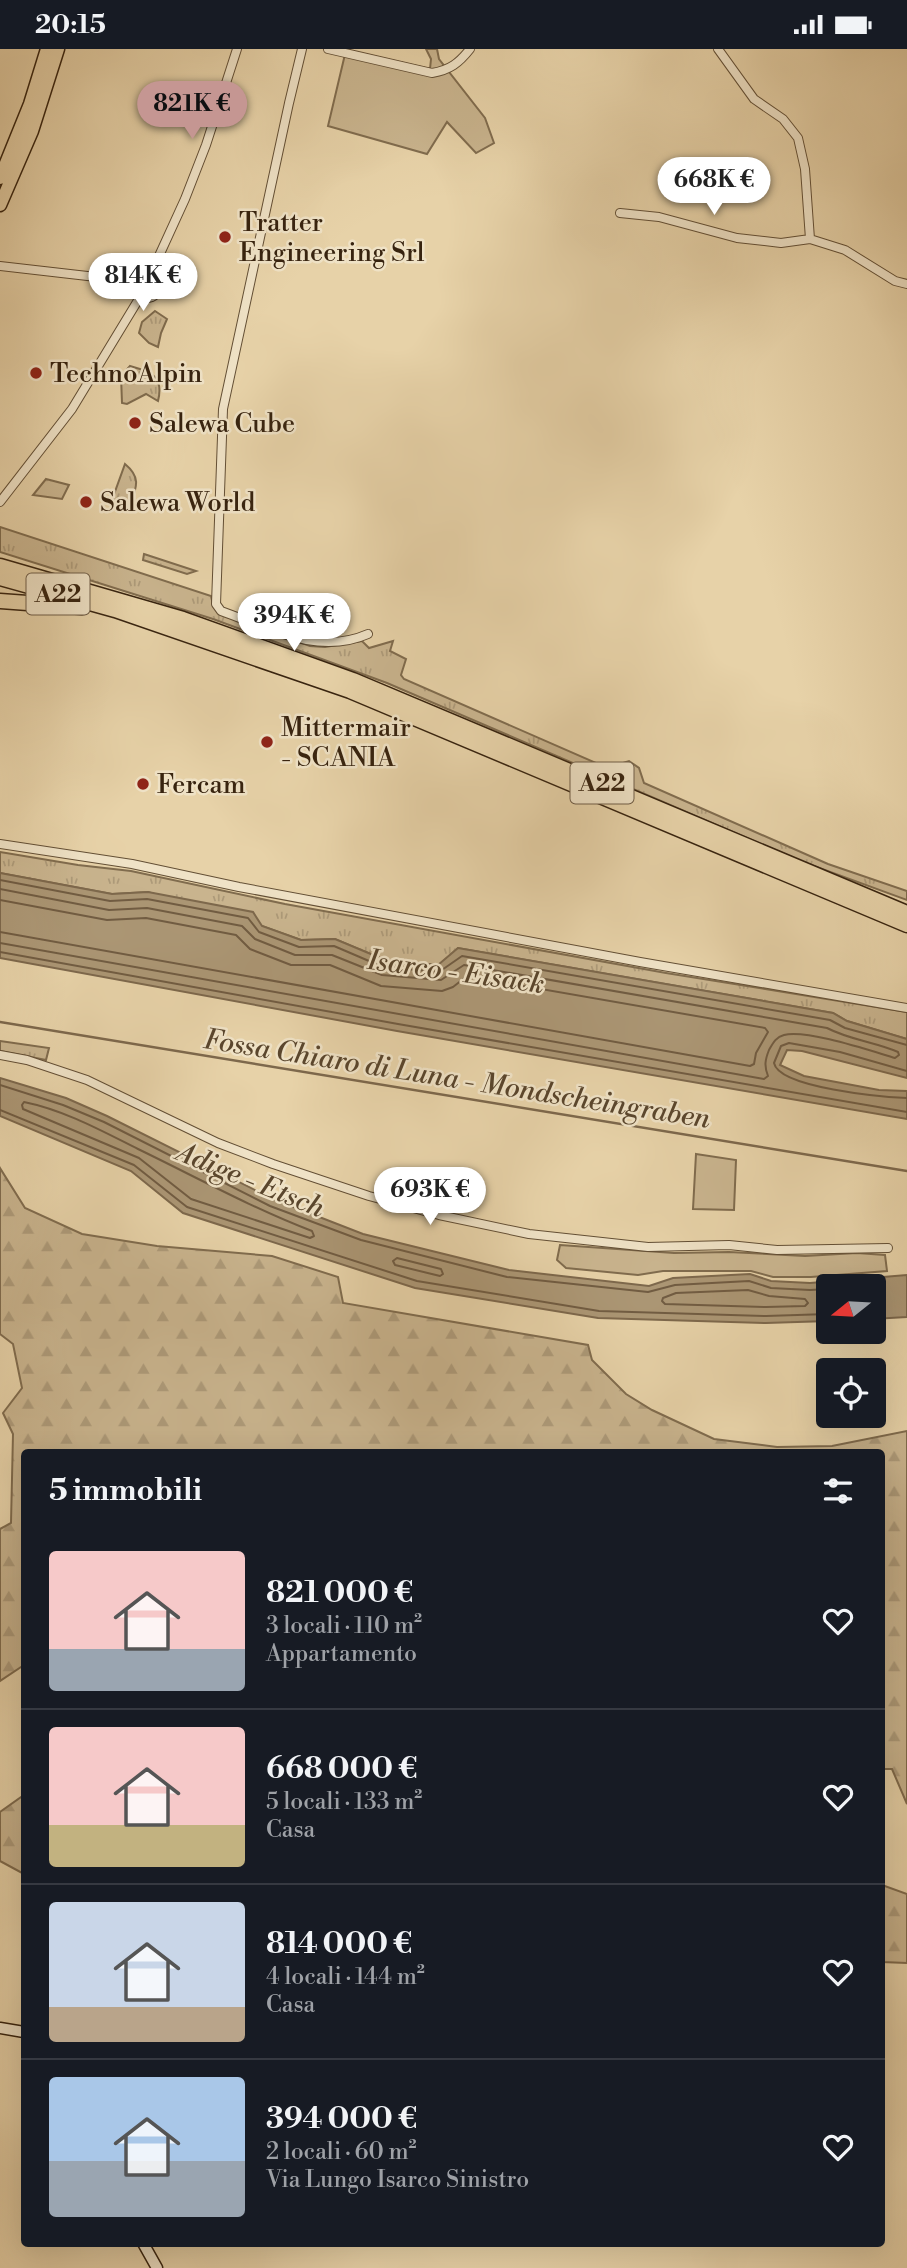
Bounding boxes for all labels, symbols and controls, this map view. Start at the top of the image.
text: 20:15 [35,9,106,41]
pin: 821K € [135,81,249,141]
text: 821K € [153,90,231,118]
pin: 668K € [657,157,771,217]
text: 668K € [674,166,754,194]
place label: Tratter Engineering Srl [239,207,425,269]
marker: Tratter Engineering Srl [217,229,233,245]
pin: 814K € [86,253,200,313]
text: 814K € [104,262,182,290]
place label: TechnoAlpin [50,358,202,390]
marker: TechnoAlpin [28,365,44,381]
place label: Salewa Cube [149,408,295,440]
marker: Salewa Cube [127,415,143,431]
place label: Salewa World [100,487,255,519]
marker: Salewa World [78,494,94,510]
road number: A22 [27,573,90,615]
pin: 394K € [237,593,351,653]
text: 394K € [254,602,334,630]
place label: Mittermair - SCANIA [281,712,411,774]
marker: Mittermair - SCANIA [259,734,275,750]
road number: A22 [570,763,634,803]
place label: Fercam [157,769,246,801]
marker: Fercam [135,776,151,792]
water label: Isarco - Eisack [364,943,547,1002]
water label: Fossa Chiaro di Luna - Mondscheingraben [201,1022,713,1137]
water label: Adige - Etsch [169,1134,330,1226]
pin: 693K € [373,1167,487,1227]
text: 693K € [390,1176,470,1204]
north arrow [816,1274,886,1344]
map controls [816,1274,886,1428]
button: locate [816,1358,886,1428]
text: 5 immobili [49,1472,202,1510]
icon: filters [819,1472,857,1510]
text: 821 000 € [266,1574,413,1612]
icon: home [105,1579,189,1663]
icon: heart [819,1602,857,1640]
text: 3 locali · 110 m² [266,1612,422,1640]
text: Appartamento [266,1640,417,1668]
text: 668 000 € [266,1750,417,1788]
icon: home [105,1755,189,1839]
icon: heart [819,1778,857,1816]
text: 5 locali · 133 m² [266,1788,422,1816]
text: Casa [266,1816,315,1844]
text: 814 000 € [266,1925,412,1963]
icon: home [105,1930,189,2014]
icon: heart [819,1953,857,1991]
text: 4 locali · 144 m² [266,1963,425,1991]
text: Casa [266,1991,315,2019]
text: 394 000 € [266,2100,417,2138]
icon: home [105,2105,189,2189]
icon: heart [819,2128,857,2166]
text: 2 locali · 60 m² [266,2138,417,2166]
text: Via Lungo Isarco Sinistro [266,2166,529,2194]

